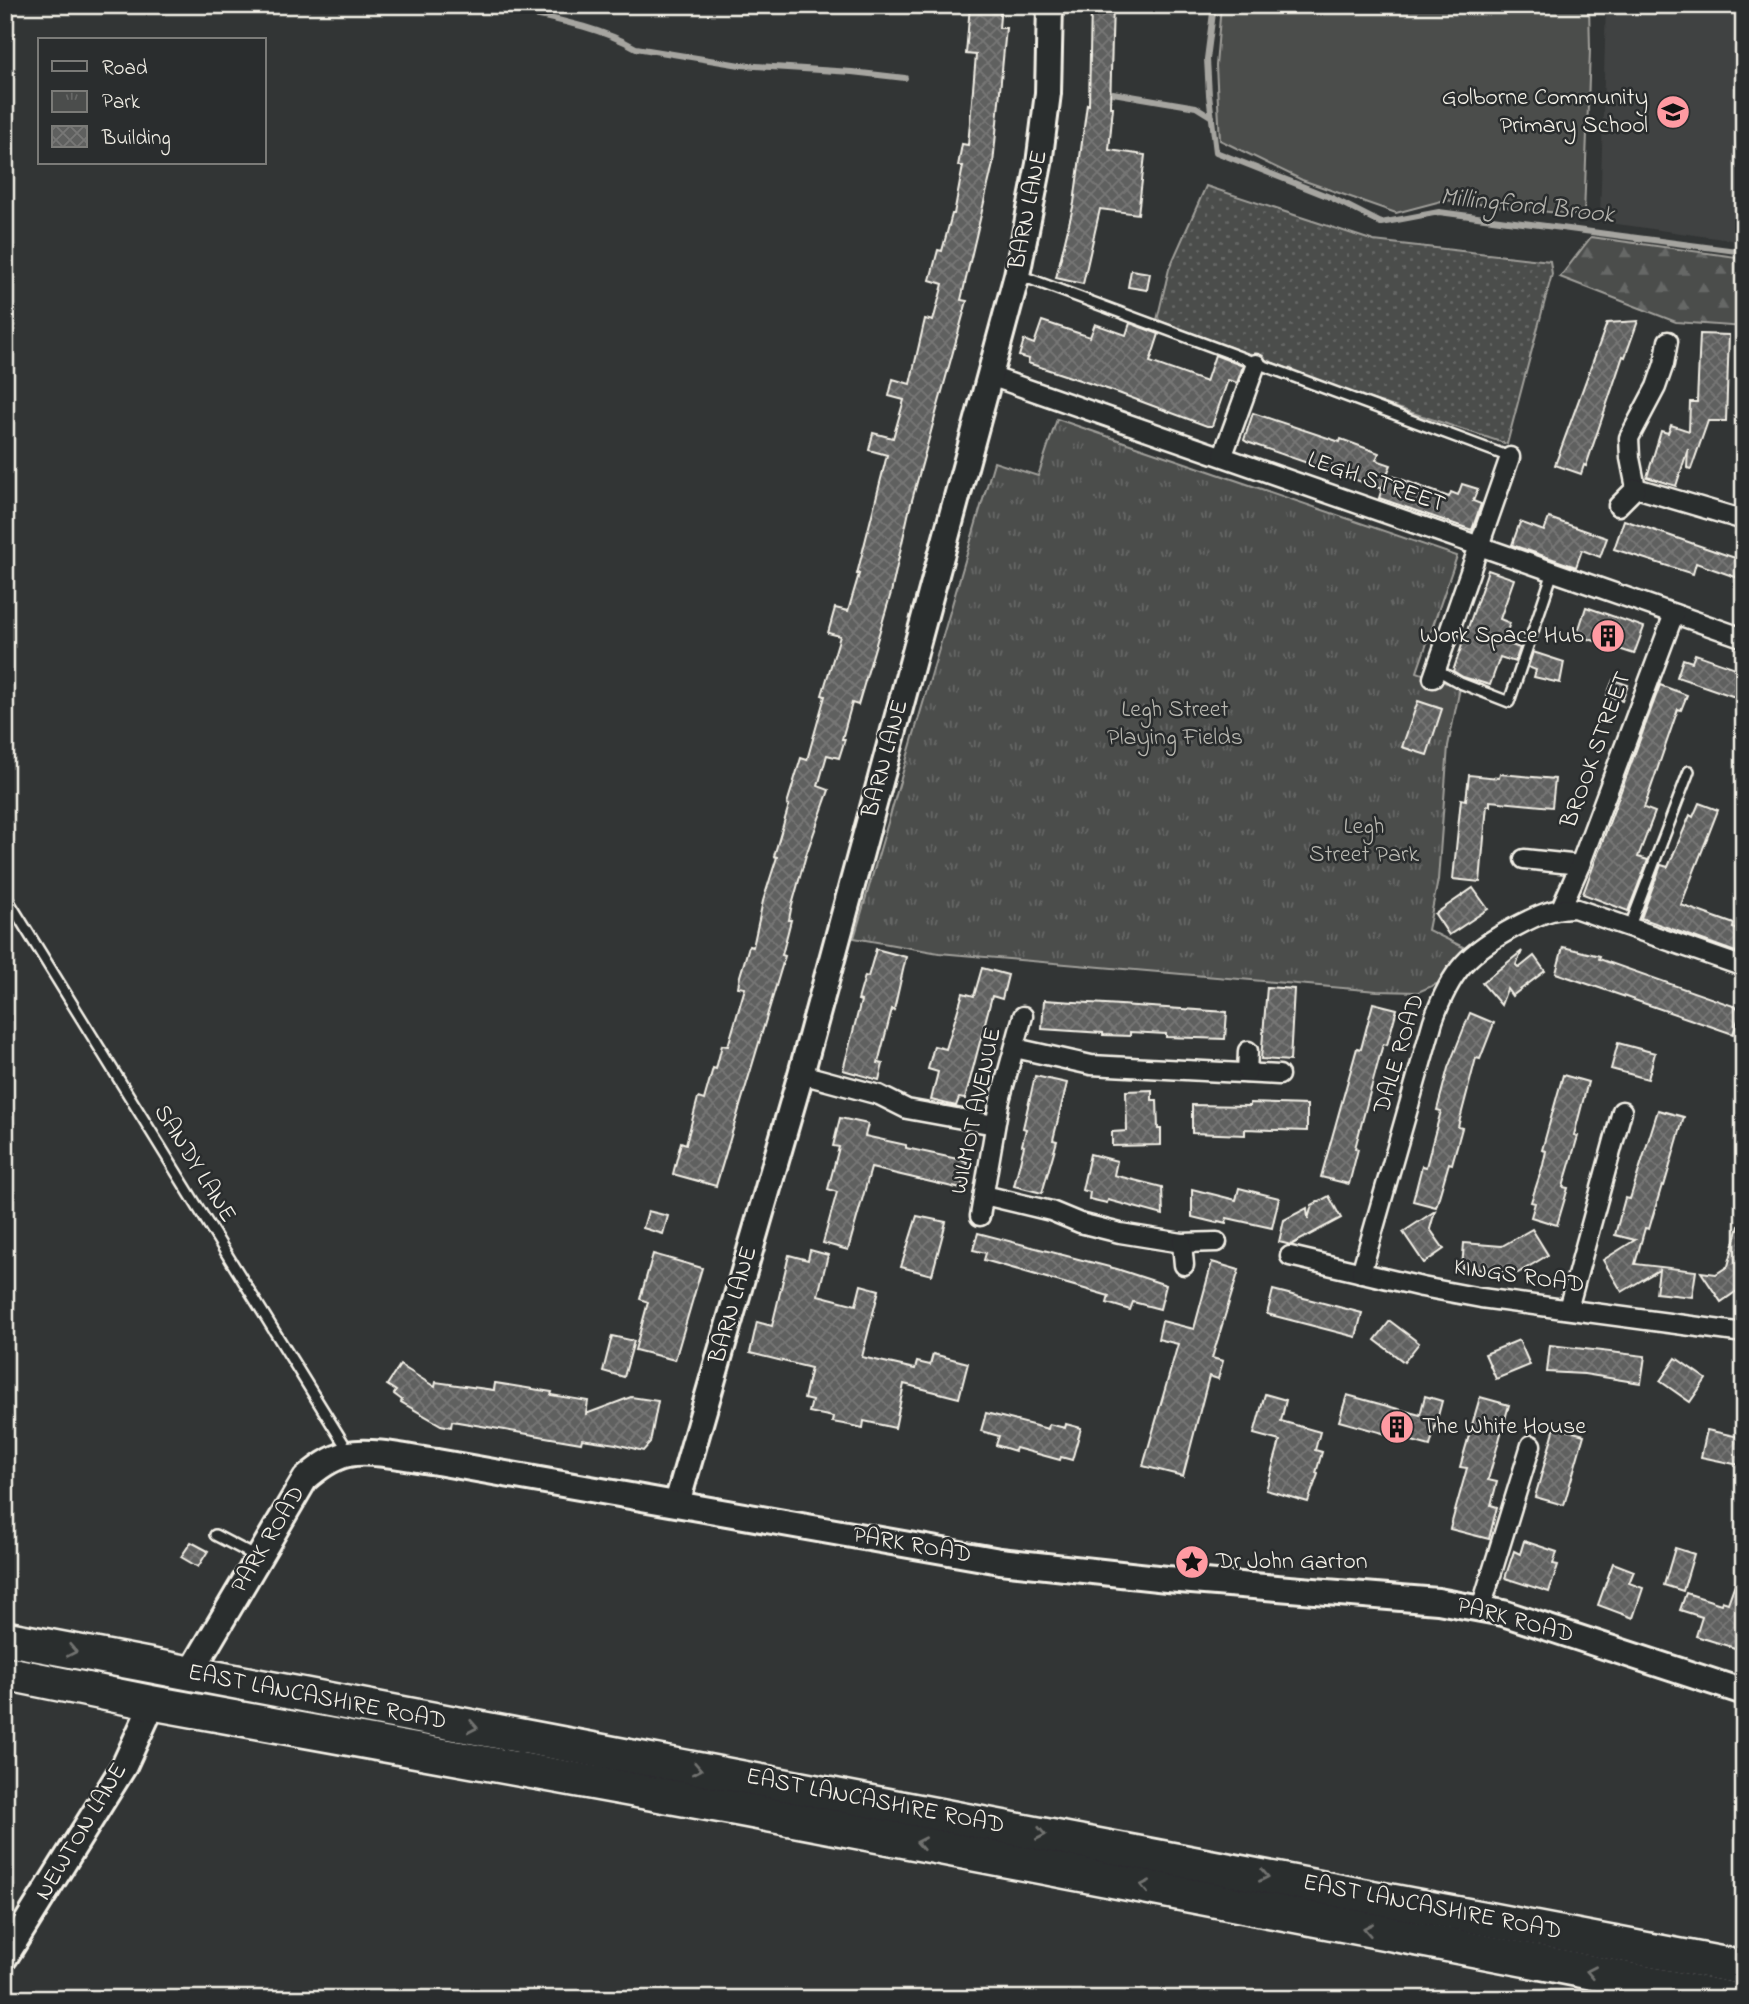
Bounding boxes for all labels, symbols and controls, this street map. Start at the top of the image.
legend [38,38,266,164]
text: Road [102,54,148,84]
place label: Golborne Community Primary School [1442,81,1648,145]
text: Park [102,88,141,118]
school or university icon: Golborne Community Primary School [1654,93,1692,131]
text: Building [101,124,171,156]
street label: BARN LANE [1000,147,1058,274]
water label: Millingford Brook [1438,179,1618,235]
street label: LEGH STREET [1302,443,1450,523]
building icon: Work Space Hub [1589,617,1627,655]
place label: Work Space Hub [1420,619,1584,654]
street label: BROOK STREET [1552,667,1642,834]
park label: Legh Street Playing Fields [1107,693,1243,757]
street label: BARN LANE [853,696,919,823]
park label: Legh Street Park [1309,810,1419,873]
street label: DALE ROAD [1365,990,1435,1119]
street label: WILMOT AVENUE [942,1024,1012,1198]
street label: SANDY LANE [144,1098,244,1230]
street label: BARN LANE [700,1242,767,1369]
street label: KINGS ROAD [1451,1251,1587,1303]
building icon: The White House [1378,1408,1416,1446]
place label: The White House [1422,1410,1586,1445]
street label: PARK ROAD [223,1480,315,1600]
street label: PARK ROAD [850,1518,974,1574]
place icon: Dr John Garton [1173,1543,1211,1581]
place label: Dr John Garton [1215,1545,1368,1580]
street label: PARK ROAD [1453,1589,1577,1653]
one-way arrow [66,1643,78,1658]
street label: EAST LANCASHIRE ROAD [185,1656,449,1740]
one-way arrow [467,1719,479,1734]
street label: NEWTON LANE [27,1756,137,1908]
street label: EAST LANCASHIRE ROAD [743,1760,1007,1844]
one-way arrow [691,1761,703,1776]
one-way arrow [1035,1825,1047,1840]
one-way arrow [915,1837,927,1852]
street label: EAST LANCASHIRE ROAD [1300,1866,1564,1950]
one-way arrow [1258,1868,1270,1883]
one-way arrow [1139,1879,1151,1894]
one-way arrow [1362,1922,1374,1937]
one-way arrow [1586,1965,1597,1980]

